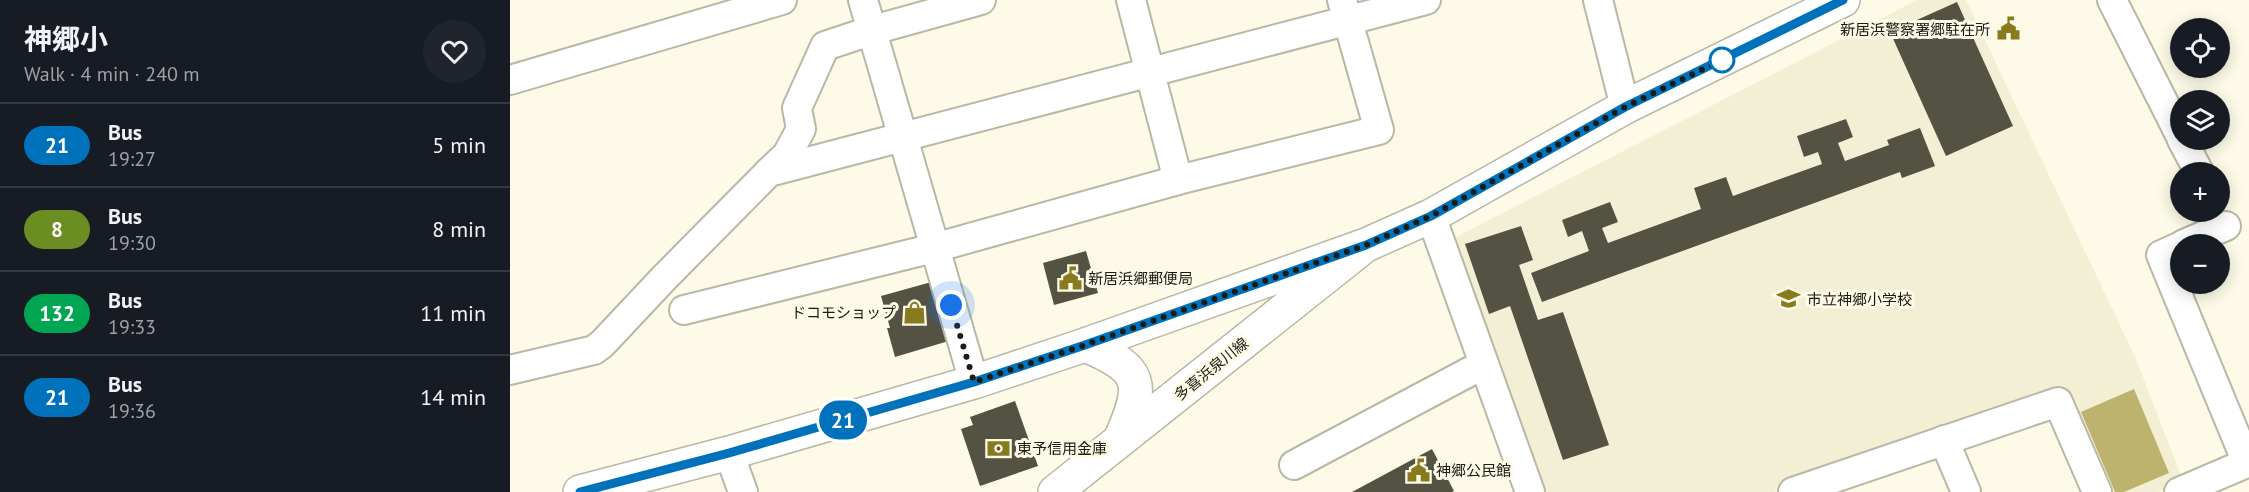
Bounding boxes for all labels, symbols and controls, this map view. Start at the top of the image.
public building icon: 新居浜警察署郷駐在所 [1995,16,2021,42]
map controls [2170,18,2230,294]
button: locate [2170,18,2230,78]
text: 神郷小 [24,20,108,57]
button: heart [423,20,486,83]
place label: 新居浜警察署郷駐在所 [1840,20,1990,39]
unlabelled marker [1709,47,1735,73]
text: Walk · 4 min · 240 m [24,61,200,87]
button: layers [2170,90,2230,150]
text: Bus [108,118,142,146]
text: 5 min [432,131,486,159]
text: 21 [45,132,69,159]
text: 19:27 [108,146,156,172]
button: + [2170,162,2230,222]
text: Bus [108,202,142,230]
text: 8 min [432,215,486,243]
text: 8 [51,216,63,243]
text: 19:30 [108,230,156,256]
button: − [2170,234,2230,294]
public building icon: 新居浜郷郵便局 [1057,265,1083,291]
place label: 新居浜郷郵便局 [1088,269,1193,288]
text: Bus [108,286,142,314]
school or university icon: 市立神郷小学校 [1776,286,1802,312]
your location [936,290,966,320]
place label: 市立神郷小学校 [1807,290,1912,309]
text: 11 min [420,299,486,327]
shop icon: ドコモショップ [901,299,927,325]
text: 132 [39,300,75,327]
place label: ドコモショップ [791,303,896,322]
text: 19:33 [108,314,156,340]
street label: 多喜浜泉川線 [1170,333,1252,405]
text: Bus [108,370,142,398]
text: 14 min [420,383,486,411]
text: 21 [45,384,69,411]
text: 19:36 [108,398,156,424]
line badge: 21 [816,400,870,440]
text: 21 [831,407,855,434]
bank icon: 東予信用金庫 [986,435,1012,461]
place label: 東予信用金庫 [1017,439,1107,458]
public building icon: 神郷公民館 [1405,457,1431,483]
place label: 神郷公民館 [1436,461,1511,480]

